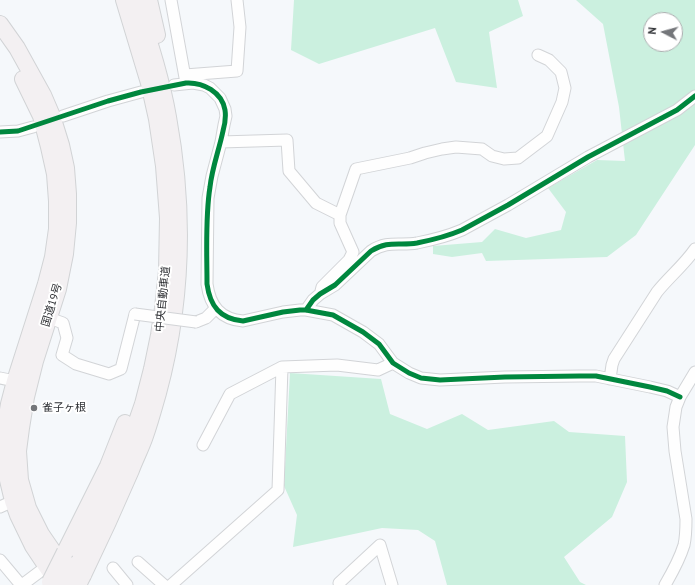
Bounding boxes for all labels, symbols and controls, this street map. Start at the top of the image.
north arrow [643,12,683,52]
text: N [645,27,659,35]
street label: 中央自動車道 [153,265,173,333]
street label: 国道19号 [39,282,65,328]
place label: 雀子ヶ根 [42,401,86,415]
marker: 雀子ヶ根 [29,403,39,413]

